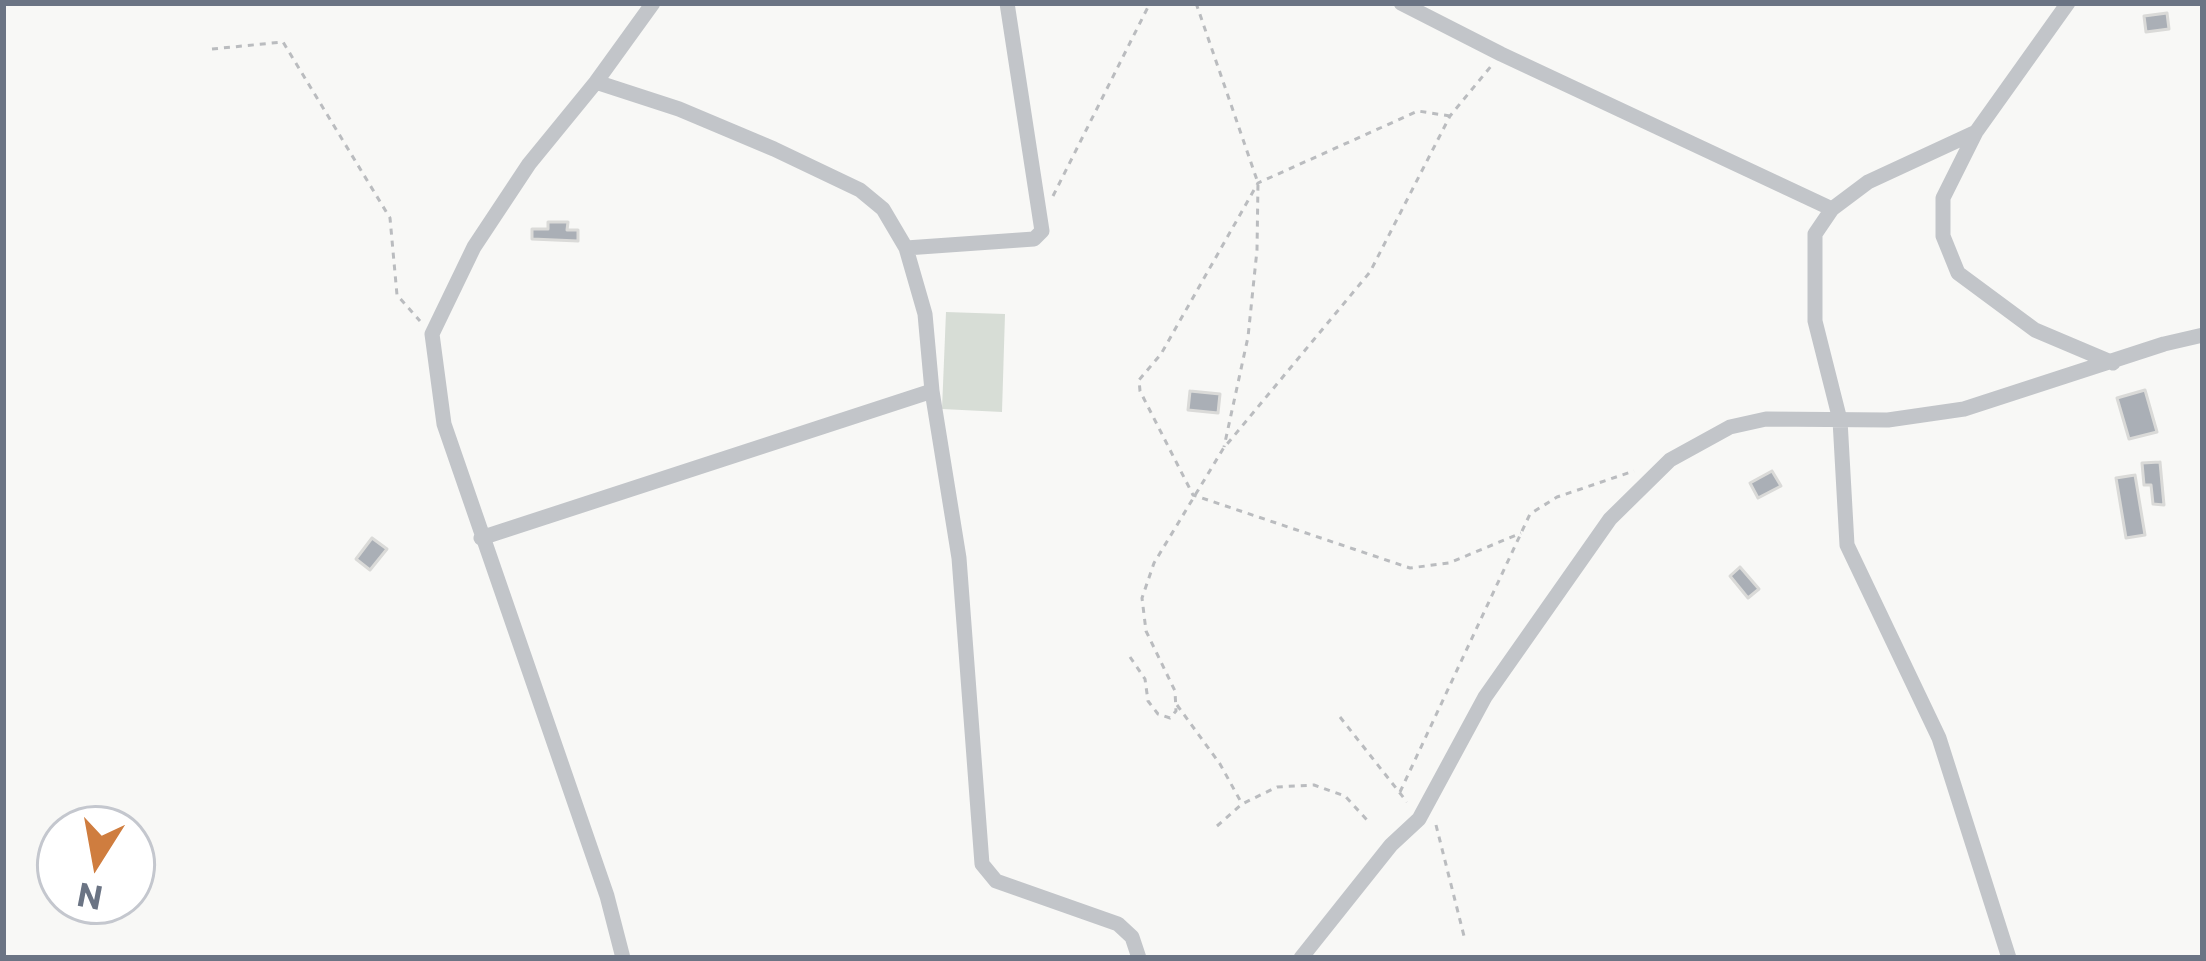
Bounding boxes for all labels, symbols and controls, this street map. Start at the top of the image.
north arrow [36,805,156,925]
text: N [74,875,106,920]

